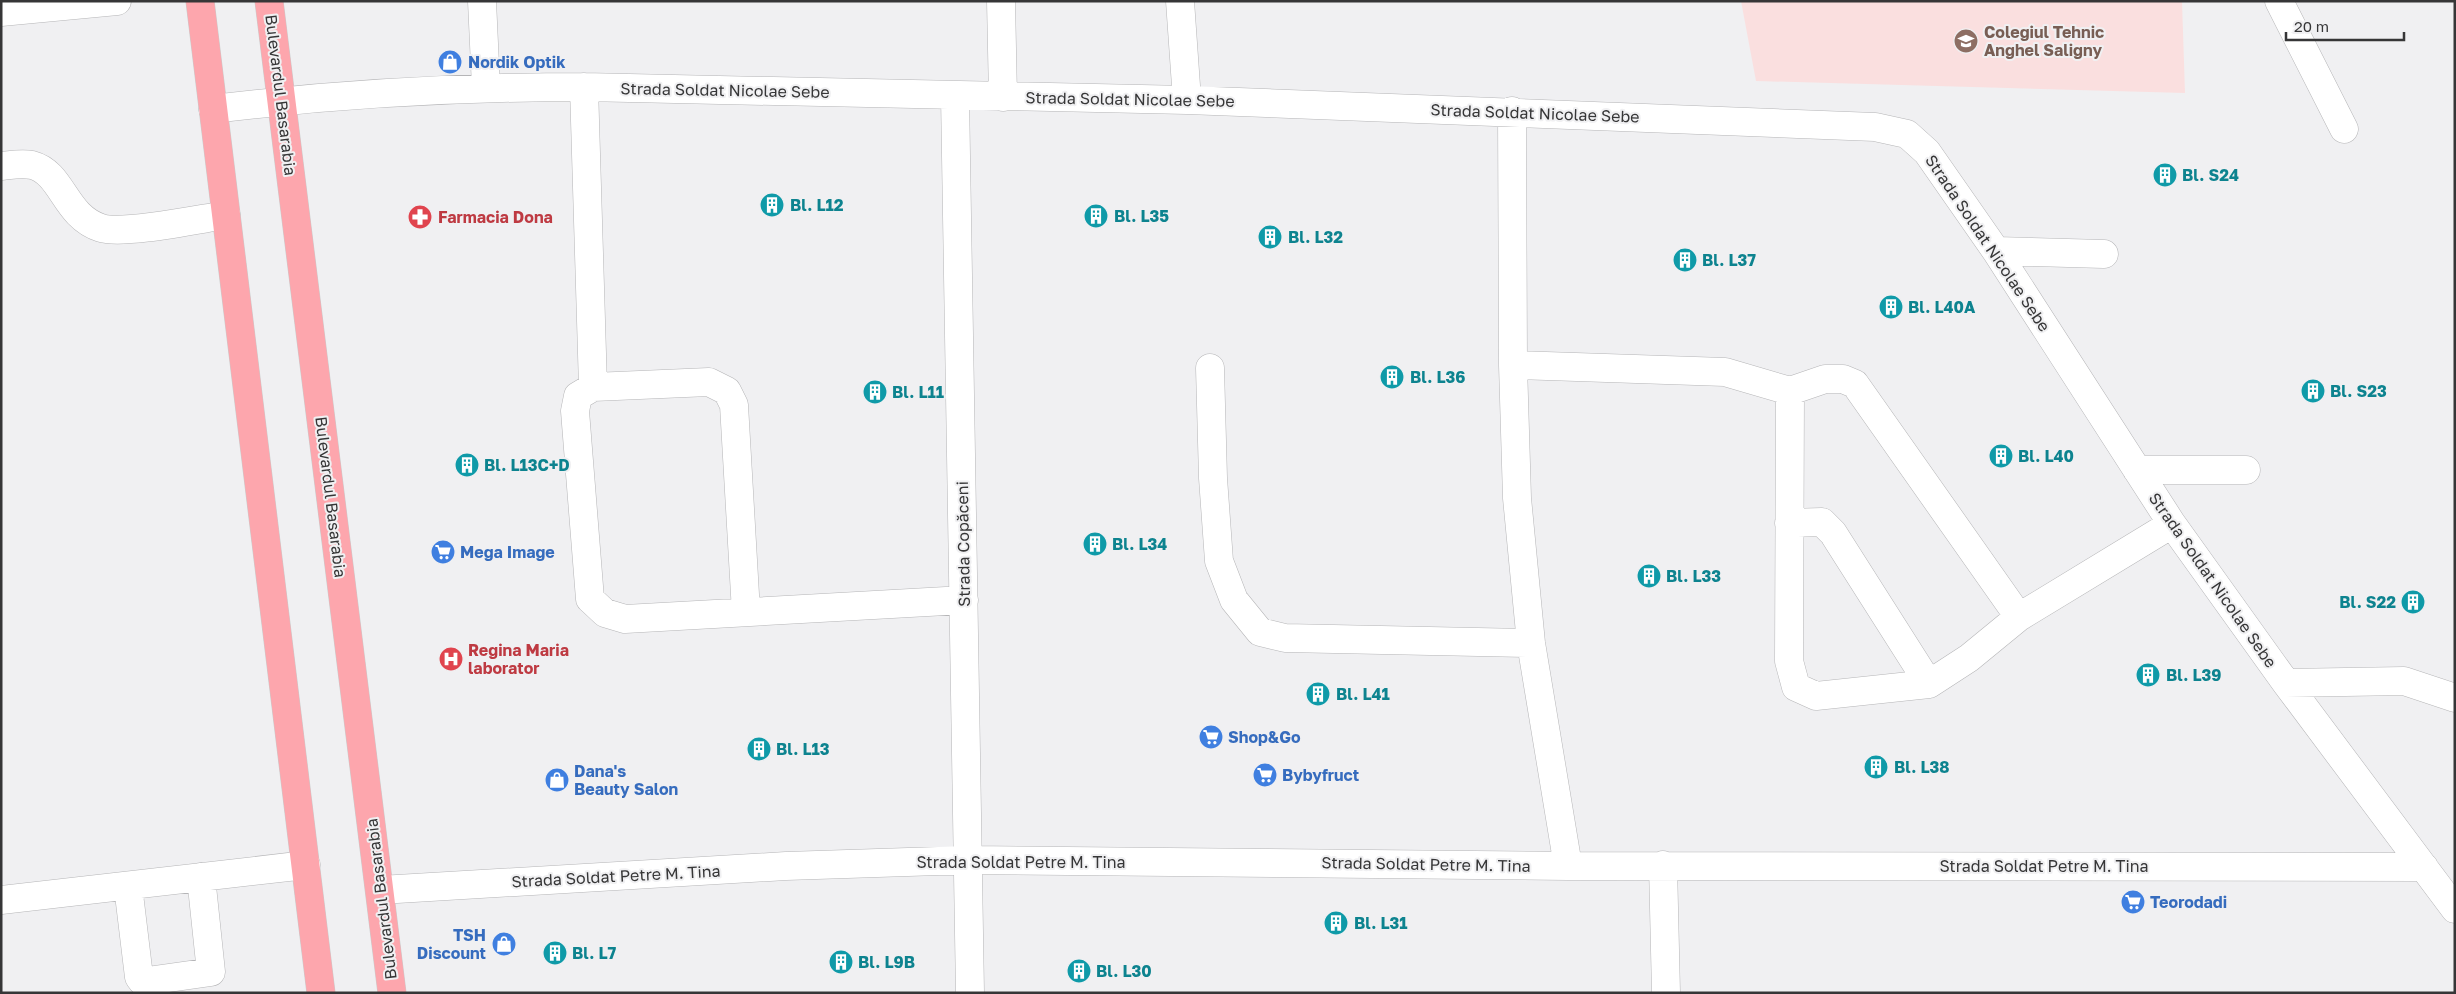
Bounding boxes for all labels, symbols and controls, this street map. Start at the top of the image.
scale bar [2286,10,2404,42]
street label: Bulevardul Basarabia [261,13,301,177]
text: 20 m [2294,17,2329,35]
place label: Colegiul Tehnic Anghel Saligny [1984,22,2104,60]
school or university icon: Colegiul Tehnic Anghel Saligny [1953,28,1979,54]
shop icon: Nordik Optik [437,49,463,75]
place label: Nordik Optik [468,52,566,72]
street label: Strada Soldat Nicolae Sebe [620,78,830,102]
street label: Strada Soldat Nicolae Sebe [1025,87,1235,111]
street label: Strada Soldat Nicolae Sebe [1430,99,1640,127]
street label: Strada Soldat Nicolae Sebe [1921,151,2055,335]
building icon: Bl. S24 [2152,162,2178,188]
place label: Bl. S24 [2182,165,2239,185]
building icon: Bl. L12 [759,192,785,218]
place label: Bl. L12 [790,195,844,215]
building icon: Bl. L35 [1083,203,1109,229]
pharmacy icon: Farmacia Dona [407,204,433,230]
place label: Bl. L35 [1114,206,1169,226]
place label: Farmacia Dona [438,207,553,227]
building icon: Bl. L32 [1257,224,1283,250]
place label: Bl. L32 [1288,227,1343,247]
building icon: Bl. L37 [1672,247,1698,273]
place label: Bl. L37 [1702,250,1756,270]
building icon: Bl. L40A [1878,294,1904,320]
place label: Bl. L40A [1908,297,1976,317]
building icon: Bl. L36 [1379,364,1405,390]
place label: Bl. L36 [1410,367,1466,387]
building icon: Bl. S23 [2300,378,2326,404]
building icon: Bl. L11 [862,379,888,405]
place label: Bl. S23 [2330,381,2387,401]
place label: Bl. L11 [892,382,944,402]
street label: Bulevardul Basarabia [311,415,351,579]
building icon: Bl. L40 [1988,443,2014,469]
place label: Bl. L40 [2018,446,2074,466]
building icon: Bl. L13C+D [454,452,480,478]
place label: Bl. L13C+D [484,455,570,475]
street label: Strada Copăceni [952,481,974,607]
street label: Strada Soldat Nicolae Sebe [2145,489,2281,671]
building icon: Bl. L34 [1082,531,1108,557]
place label: Bl. L34 [1112,534,1167,554]
supermarket icon: Mega Image [430,539,456,565]
place label: Mega Image [460,542,555,562]
building icon: Bl. L33 [1636,563,1662,589]
place label: Bl. L33 [1666,566,1721,586]
building icon: Bl. S22 [2400,589,2426,615]
place label: Bl. S22 [2339,592,2396,612]
place label: Regina Maria laborator [468,640,569,678]
hospital icon: Regina Maria laborator [438,646,464,672]
building icon: Bl. L39 [2135,662,2161,688]
place label: Bl. L39 [2166,665,2222,685]
building icon: Bl. L41 [1305,681,1331,707]
place label: Bl. L41 [1336,684,1390,704]
supermarket icon: Shop&Go [1198,724,1224,750]
place label: Shop&Go [1228,727,1301,747]
building icon: Bl. L13 [746,736,772,762]
place label: Bl. L13 [776,739,830,759]
building icon: Bl. L38 [1863,754,1889,780]
place label: Bl. L38 [1894,757,1950,777]
place label: Dana's Beauty Salon [574,761,678,799]
supermarket icon: Bybyfruct [1252,762,1278,788]
place label: Bybyfruct [1282,765,1359,785]
shop icon: Dana's Beauty Salon [544,767,570,793]
street label: Bulevardul Basarabia [361,817,401,981]
street label: Strada Soldat Petre M. Tina [916,852,1126,872]
street label: Strada Soldat Petre M. Tina [1321,852,1531,876]
street label: Strada Soldat Petre M. Tina [1939,856,2149,876]
street label: Strada Soldat Petre M. Tina [511,861,721,891]
supermarket icon: Teorodadi [2120,889,2146,915]
place label: Teorodadi [2150,892,2227,912]
building icon: Bl. L31 [1323,910,1349,936]
place label: Bl. L31 [1354,913,1408,933]
place label: TSH Discount [417,925,486,963]
shop icon: TSH Discount [491,931,517,957]
building icon: Bl. L7 [542,940,568,966]
place label: Bl. L7 [572,943,617,963]
building icon: Bl. L9B [828,949,854,975]
place label: Bl. L9B [858,952,915,972]
building icon: Bl. L30 [1066,958,1092,984]
place label: Bl. L30 [1096,961,1152,981]

